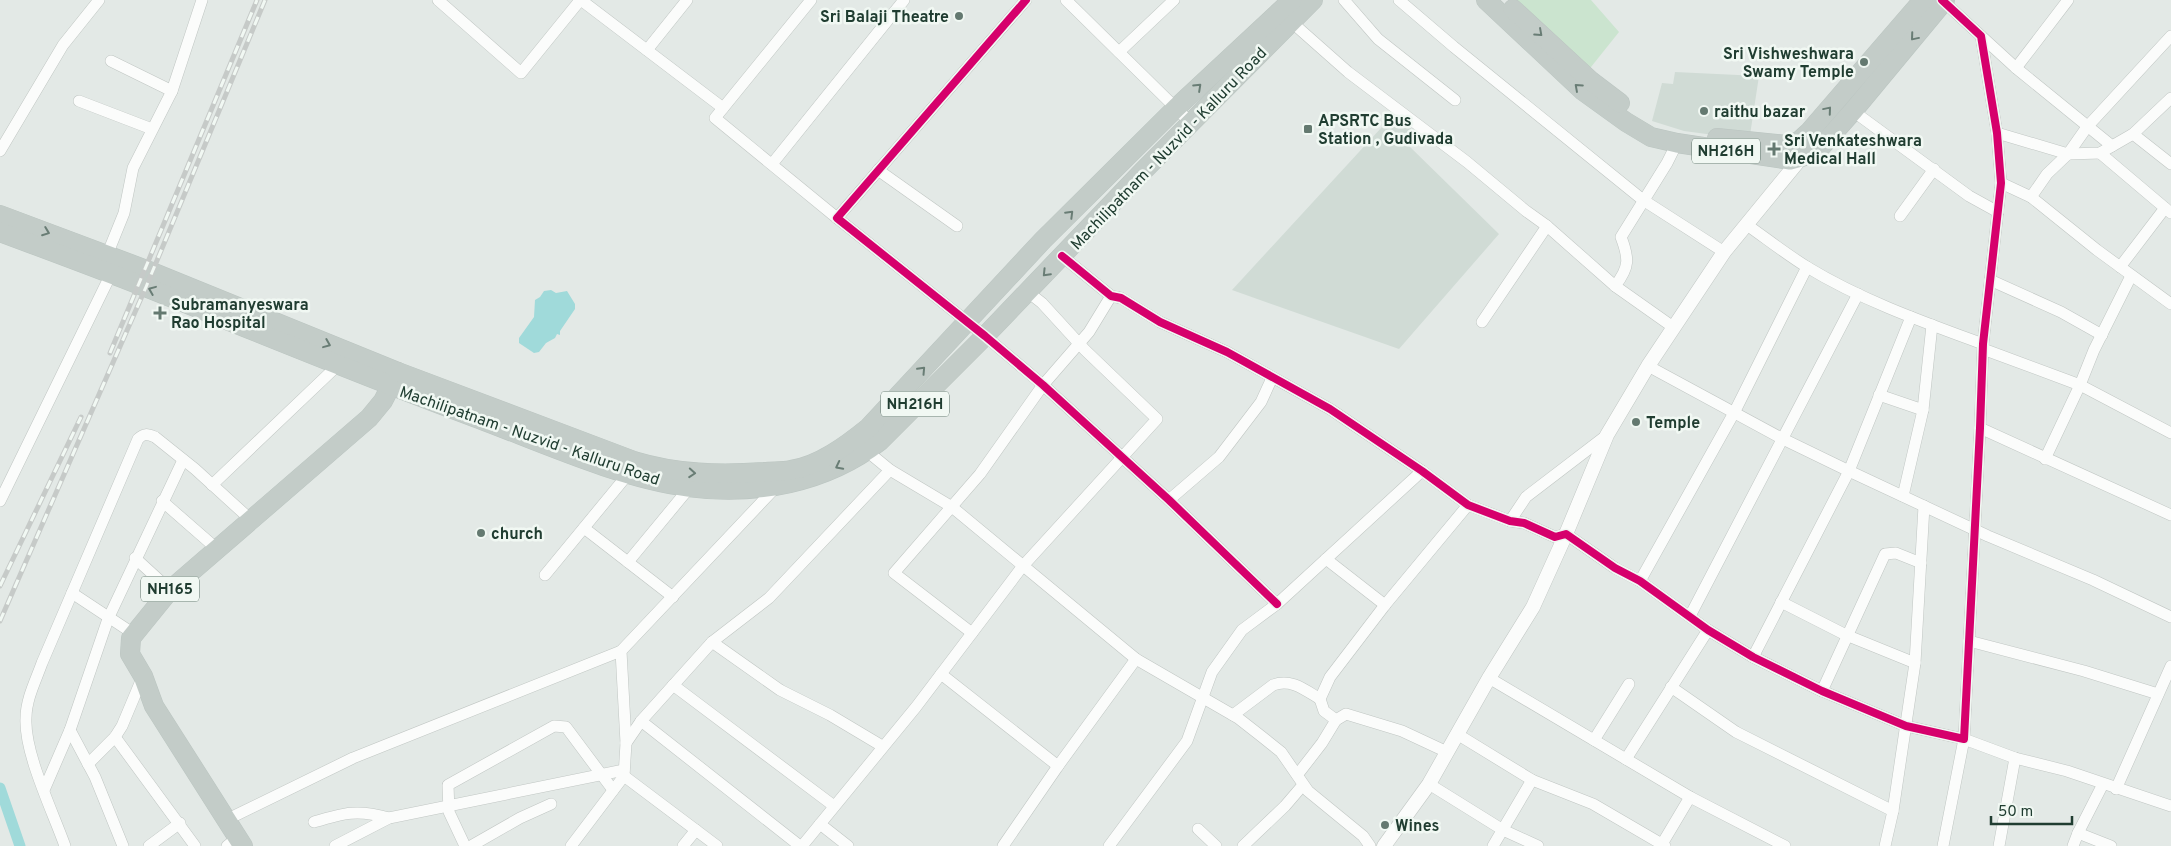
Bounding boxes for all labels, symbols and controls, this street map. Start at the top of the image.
place label: Sri Balaji Theatre [820,8,949,28]
marker: Sri Balaji Theatre [953,10,965,22]
one-way arrow [1534,27,1543,36]
one-way arrow [1911,32,1920,41]
street label: Machilipatnam - Nuzvid - Kalluru Road [1067,44,1272,255]
place label: Sri Vishweshwara Swamy Temple [1723,45,1854,83]
marker: Sri Vishweshwara Swamy Temple [1858,56,1870,68]
one-way arrow [1192,84,1201,93]
one-way arrow [1575,84,1584,93]
place label: raithu bazar [1714,103,1806,123]
marker: raithu bazar [1698,105,1710,117]
one-way arrow [1822,106,1831,115]
place label: APSRTC Bus Station , Gudivada [1318,112,1453,150]
marker: APSRTC Bus Station , Gudivada [1302,123,1314,135]
place label: Sri Venkateshwara Medical Hall [1784,132,1922,170]
road number: NH216H [1692,138,1760,164]
marker: Sri Venkateshwara Medical Hall [1768,143,1780,155]
one-way arrow [1064,211,1073,220]
one-way arrow [41,226,49,236]
one-way arrow [1043,267,1052,276]
one-way arrow [148,286,157,296]
place label: Subramanyeswara Rao Hospital [171,296,309,334]
marker: Subramanyeswara Rao Hospital [153,306,167,320]
one-way arrow [322,339,330,349]
one-way arrow [916,367,925,376]
street label: Machilipatnam - Nuzvid - Kalluru Road [397,383,662,491]
road number: NH216H [881,392,949,416]
place label: Temple [1646,414,1700,434]
marker: Temple [1630,416,1642,428]
one-way arrow [835,460,844,470]
one-way arrow [688,467,696,478]
place label: church [491,525,543,545]
marker: church [475,527,487,539]
road number: NH165 [141,576,199,602]
scale bar [1991,794,2072,826]
text: 50 m [1998,803,2033,822]
place label: Wines [1395,817,1439,837]
marker: Wines [1379,819,1391,831]

